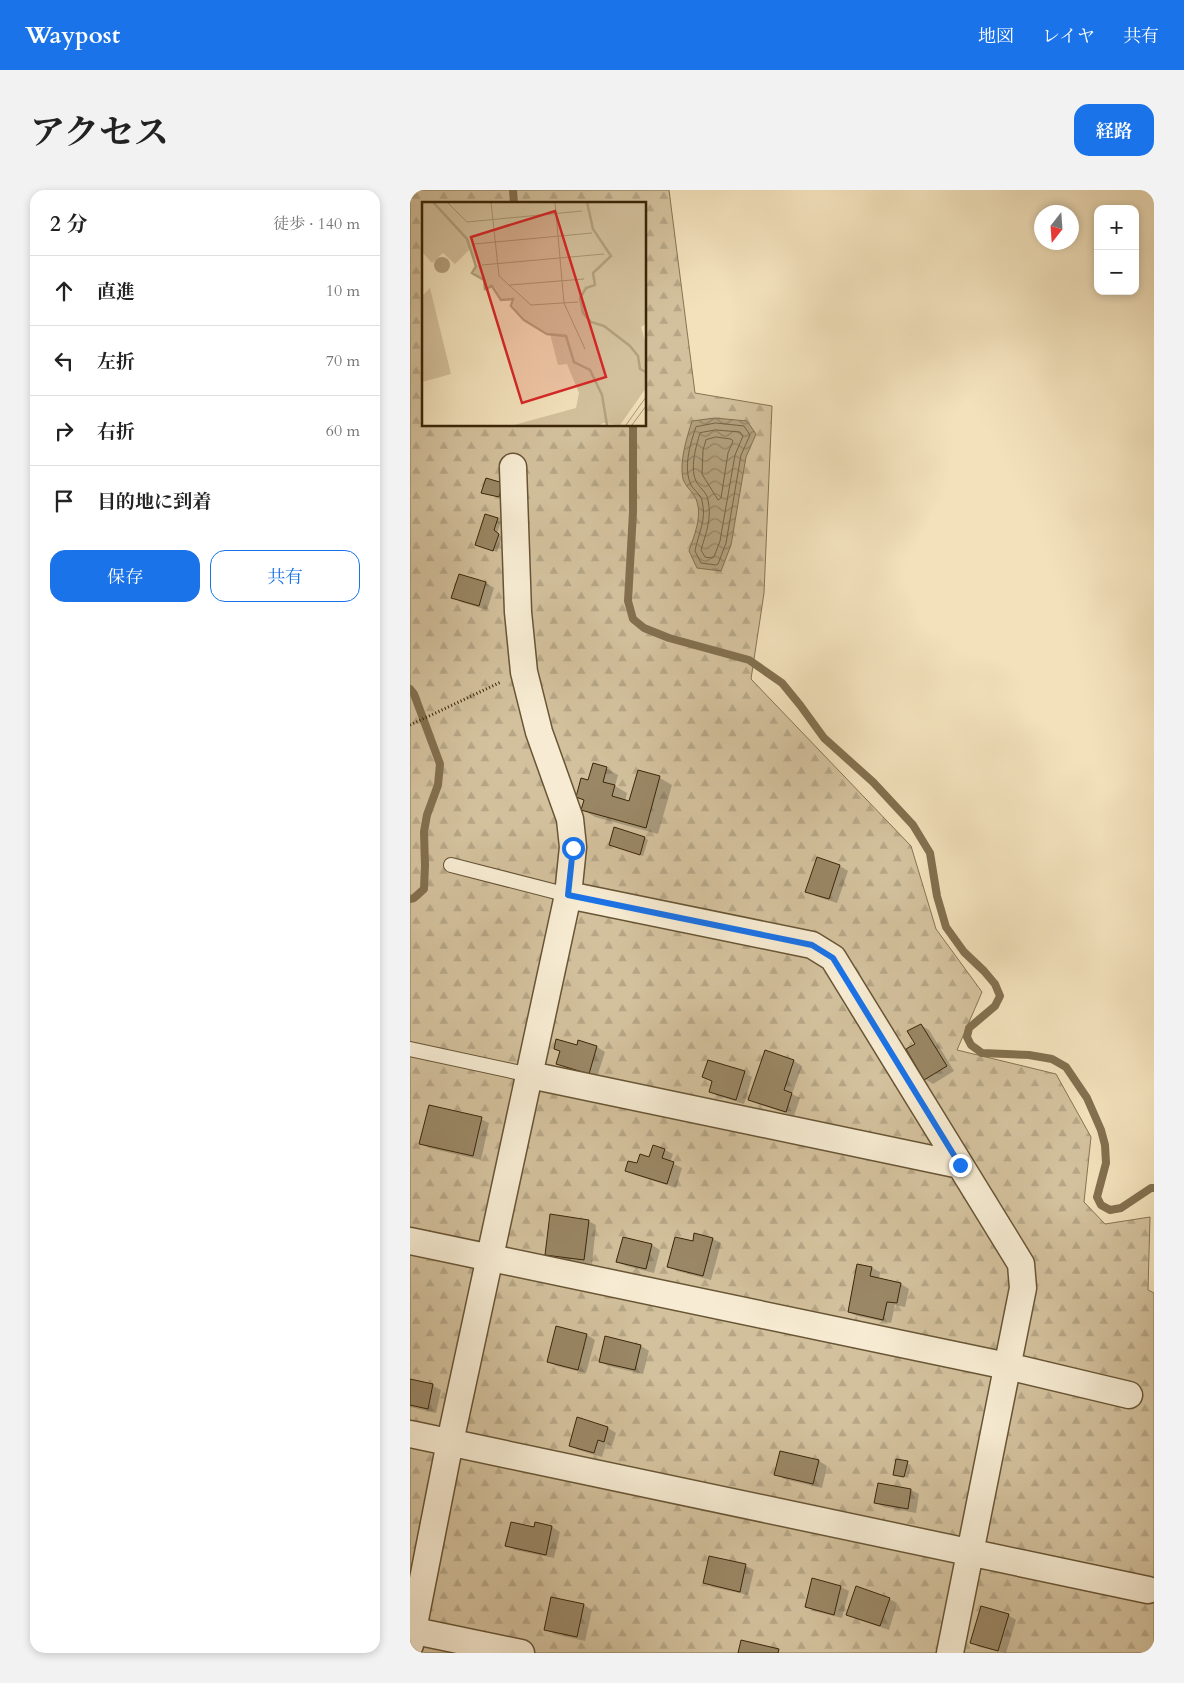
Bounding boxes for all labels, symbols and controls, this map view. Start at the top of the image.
text: Waypost [25,19,120,52]
text: 地図 [978,24,1014,49]
text: レイヤ [1042,24,1095,49]
text: 共有 [1123,24,1159,49]
button: 経路 [1074,104,1154,156]
text: アクセス [30,109,169,157]
inset map [422,202,646,426]
north arrow [1034,205,1079,250]
map controls [1094,205,1139,295]
button: + [1094,205,1139,250]
text: 2 分 [50,210,87,239]
text: 徒歩 · 140 m [273,213,360,235]
button: − [1094,250,1139,295]
icon: ahead [50,277,78,305]
text: 直進 [97,279,135,305]
text: 10 m [326,280,360,302]
icon: left [50,347,78,375]
text: 左折 [97,349,135,375]
text: 70 m [326,350,360,372]
icon: right [50,417,78,445]
text: 右折 [97,419,135,445]
text: 60 m [326,420,360,442]
icon: arrive [50,487,78,515]
text: 目的地に到着 [97,489,211,515]
button: 保存 [50,550,200,602]
button: 共有 [210,550,360,602]
route start [562,837,585,860]
route end [949,1154,972,1177]

